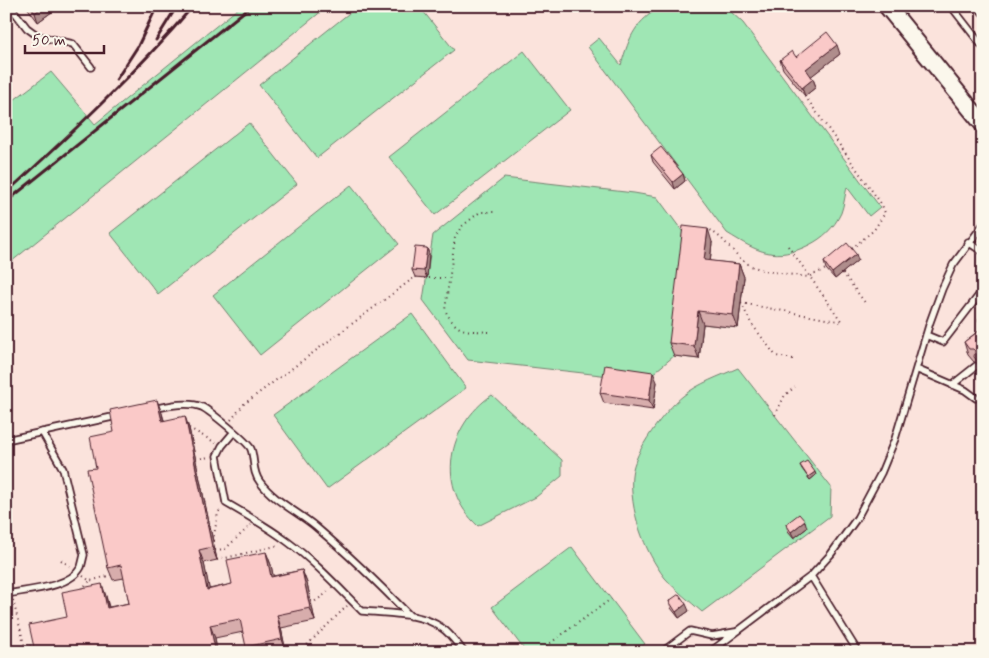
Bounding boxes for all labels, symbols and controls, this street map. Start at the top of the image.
scale bar [25,22,104,54]
text: 50 m [32,31,66,51]

